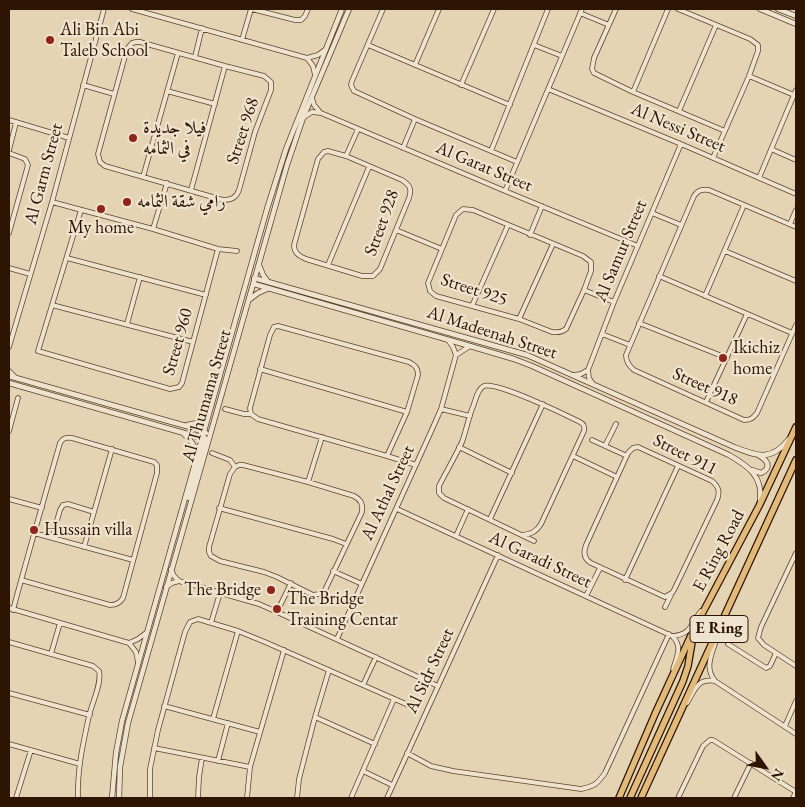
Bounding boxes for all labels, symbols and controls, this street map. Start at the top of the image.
place label: Ali Bin Abi Taleb School [60,19,148,62]
marker: Ali Bin Abi Taleb School [44,34,56,46]
street label: Street 968 [222,95,264,167]
street label: Al Nessi Street [627,98,729,158]
place label: فيلا جديدة في الثمامه [143,117,206,160]
street label: Al Garm Street [20,121,68,227]
marker: فيلا جديدة في الثمامه [127,132,139,144]
street label: Al Garat Street [433,137,535,197]
street label: Street 928 [360,187,404,259]
place label: رامي شقة الثمامه [137,191,226,213]
marker: رامي شقة الثمامه [121,196,133,208]
street label: Al Samur Street [590,197,652,305]
marker: My home [95,203,107,215]
place label: My home [68,217,134,239]
street label: Street 925 [438,269,510,311]
street label: Al Madeenah Street [424,302,560,364]
street label: Street 960 [158,306,198,378]
street label: Al Thumama Street [178,327,236,465]
place label: Ikichiz home [733,337,780,379]
marker: Ikichiz home [717,352,729,364]
street label: Street 918 [669,363,741,411]
street label: Street 911 [649,430,721,480]
street label: Al Athal Street [357,442,419,544]
street label: E Ring Road [688,506,750,596]
place label: Hussain villa [44,519,133,541]
marker: Hussain villa [28,524,40,536]
street label: Al Garadi Street [485,527,595,593]
place label: The Bridge [184,579,261,601]
marker: The Bridge [265,584,277,596]
place label: The Bridge Training Centar [287,588,398,630]
marker: The Bridge Training Centar [271,603,283,615]
road number: E Ring [690,616,748,642]
street label: Al Sidr Street [401,625,459,717]
north arrow [740,742,790,792]
text: N [767,765,788,785]

